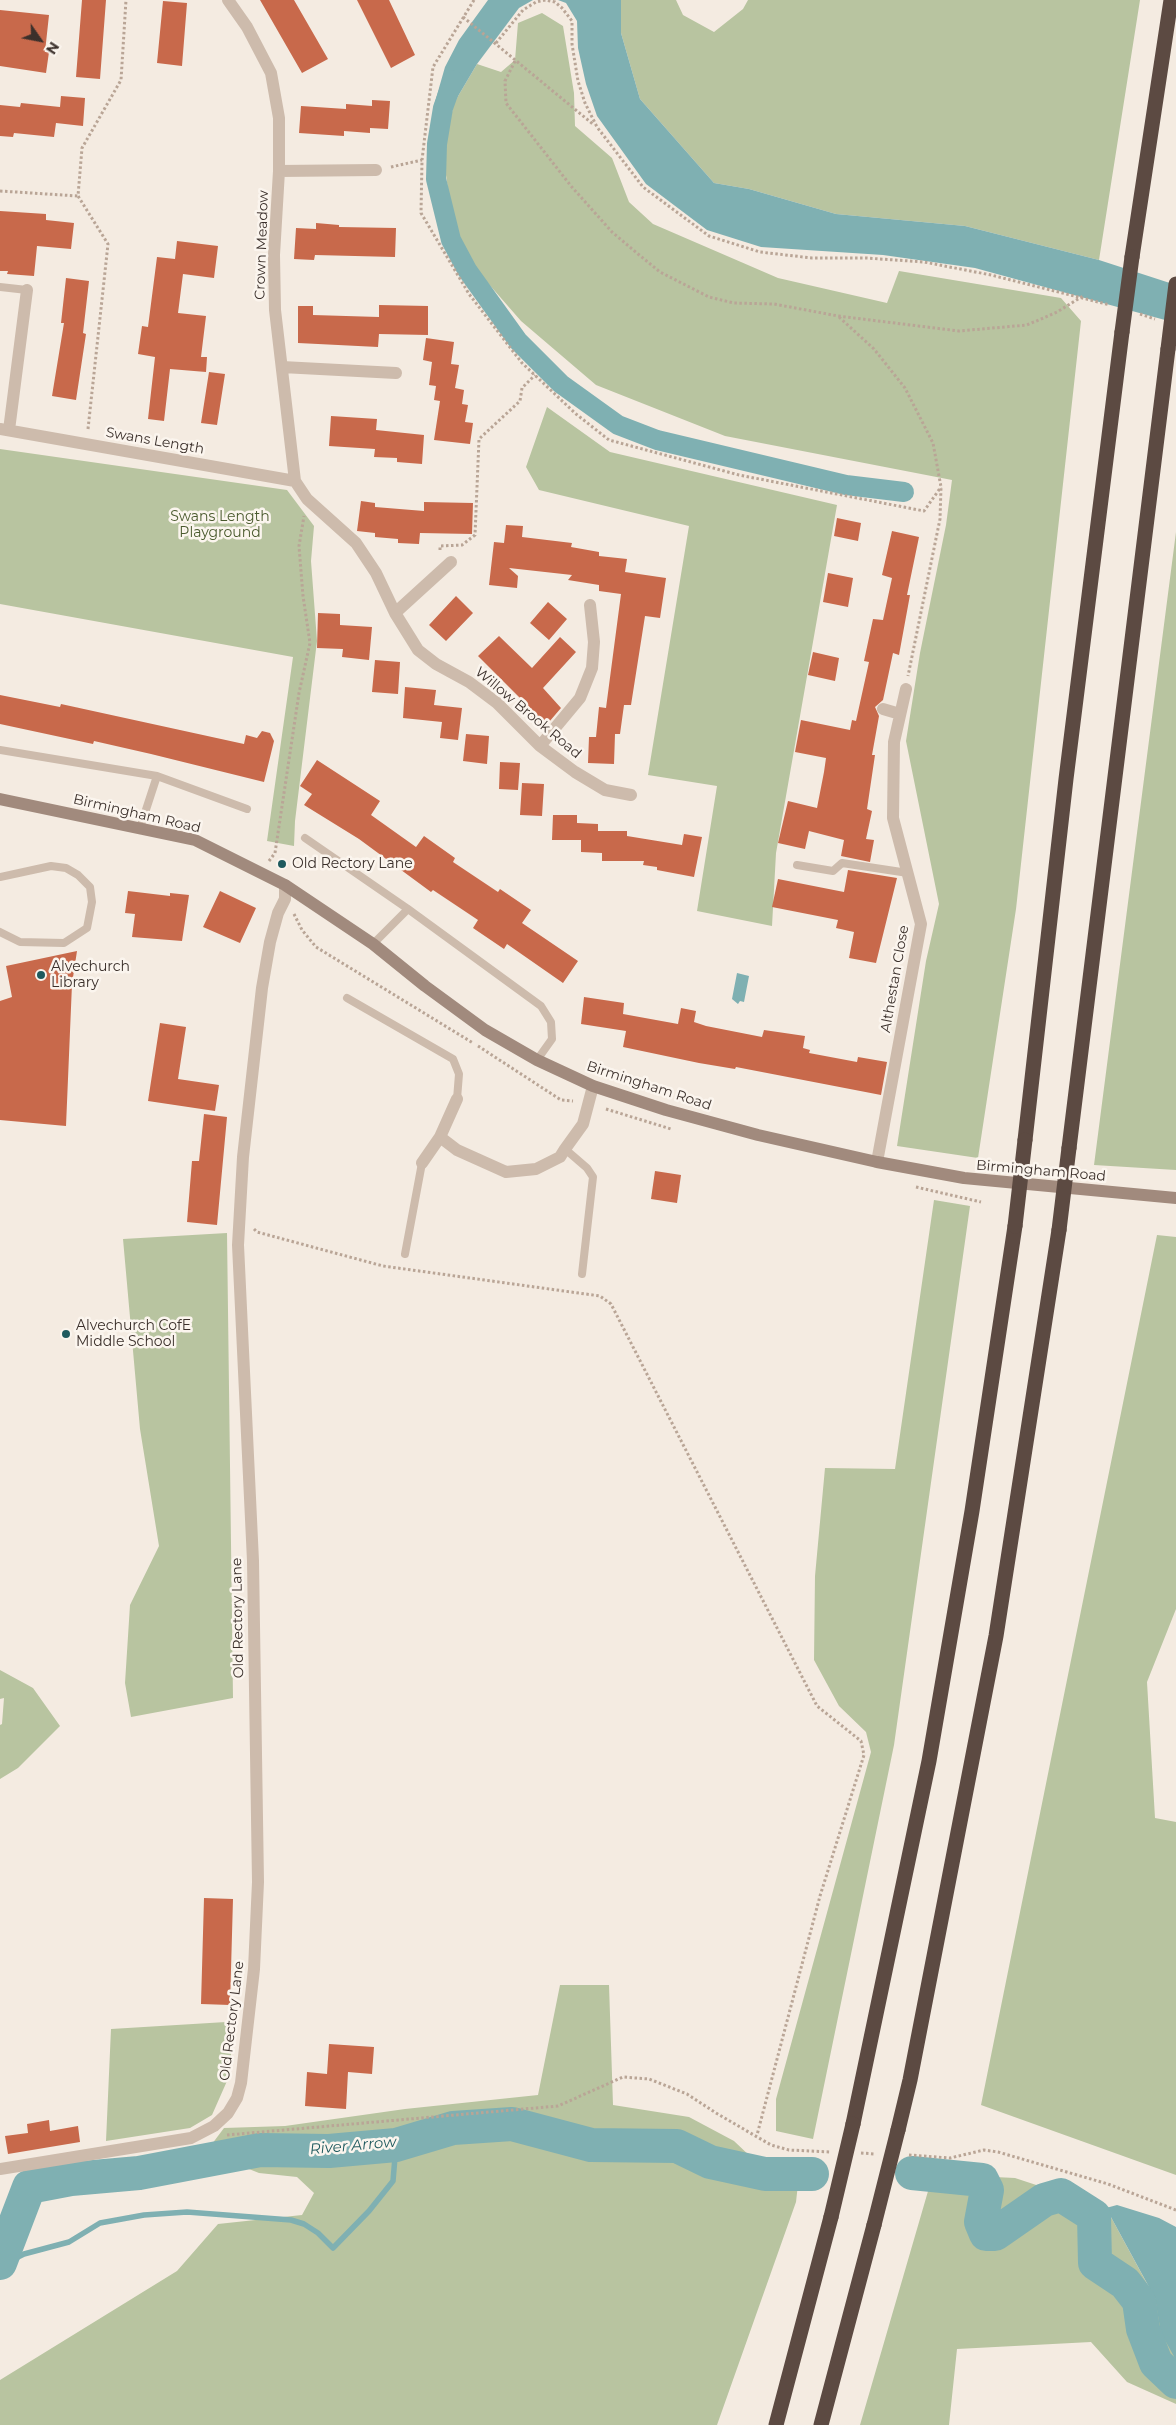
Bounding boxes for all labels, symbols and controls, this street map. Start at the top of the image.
north arrow [15,15,65,65]
text: N [42,39,63,58]
street label: Crown Meadow [252,190,272,300]
street label: Swans Length [105,424,205,458]
park label: Swans Length Playground [170,509,270,542]
street label: Willow Brook Road [472,664,584,762]
street label: Birmingham Road [72,791,202,837]
place label: Old Rectory Lane [292,856,413,872]
marker: Old Rectory Lane [276,858,288,870]
street label: Althestan Close [877,924,913,1034]
place label: Alvechurch Library [51,959,130,992]
marker: Alvechurch Library [35,969,47,981]
street label: Birmingham Road [584,1058,714,1114]
street label: Birmingham Road [975,1157,1107,1185]
place label: Alvechurch CofE Middle School [76,1318,191,1350]
marker: Alvechurch CofE Middle School [60,1328,72,1340]
street label: Old Rectory Lane [229,1558,247,1678]
street label: Old Rectory Lane [216,1960,248,2082]
water label: River Arrow [309,2133,397,2159]

